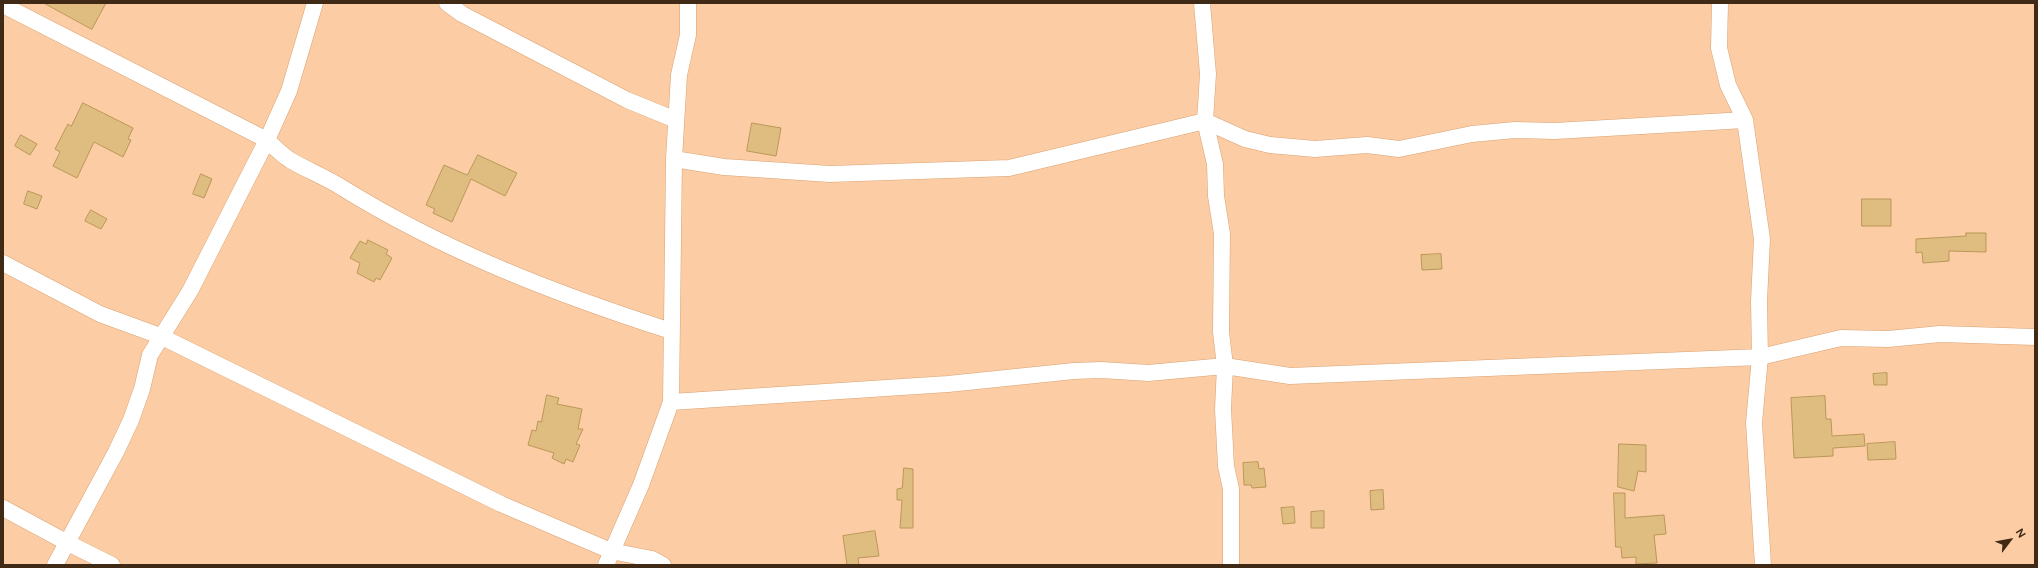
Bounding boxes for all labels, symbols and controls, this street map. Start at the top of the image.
north arrow [1990,520,2030,560]
text: N [2013,526,2028,540]

